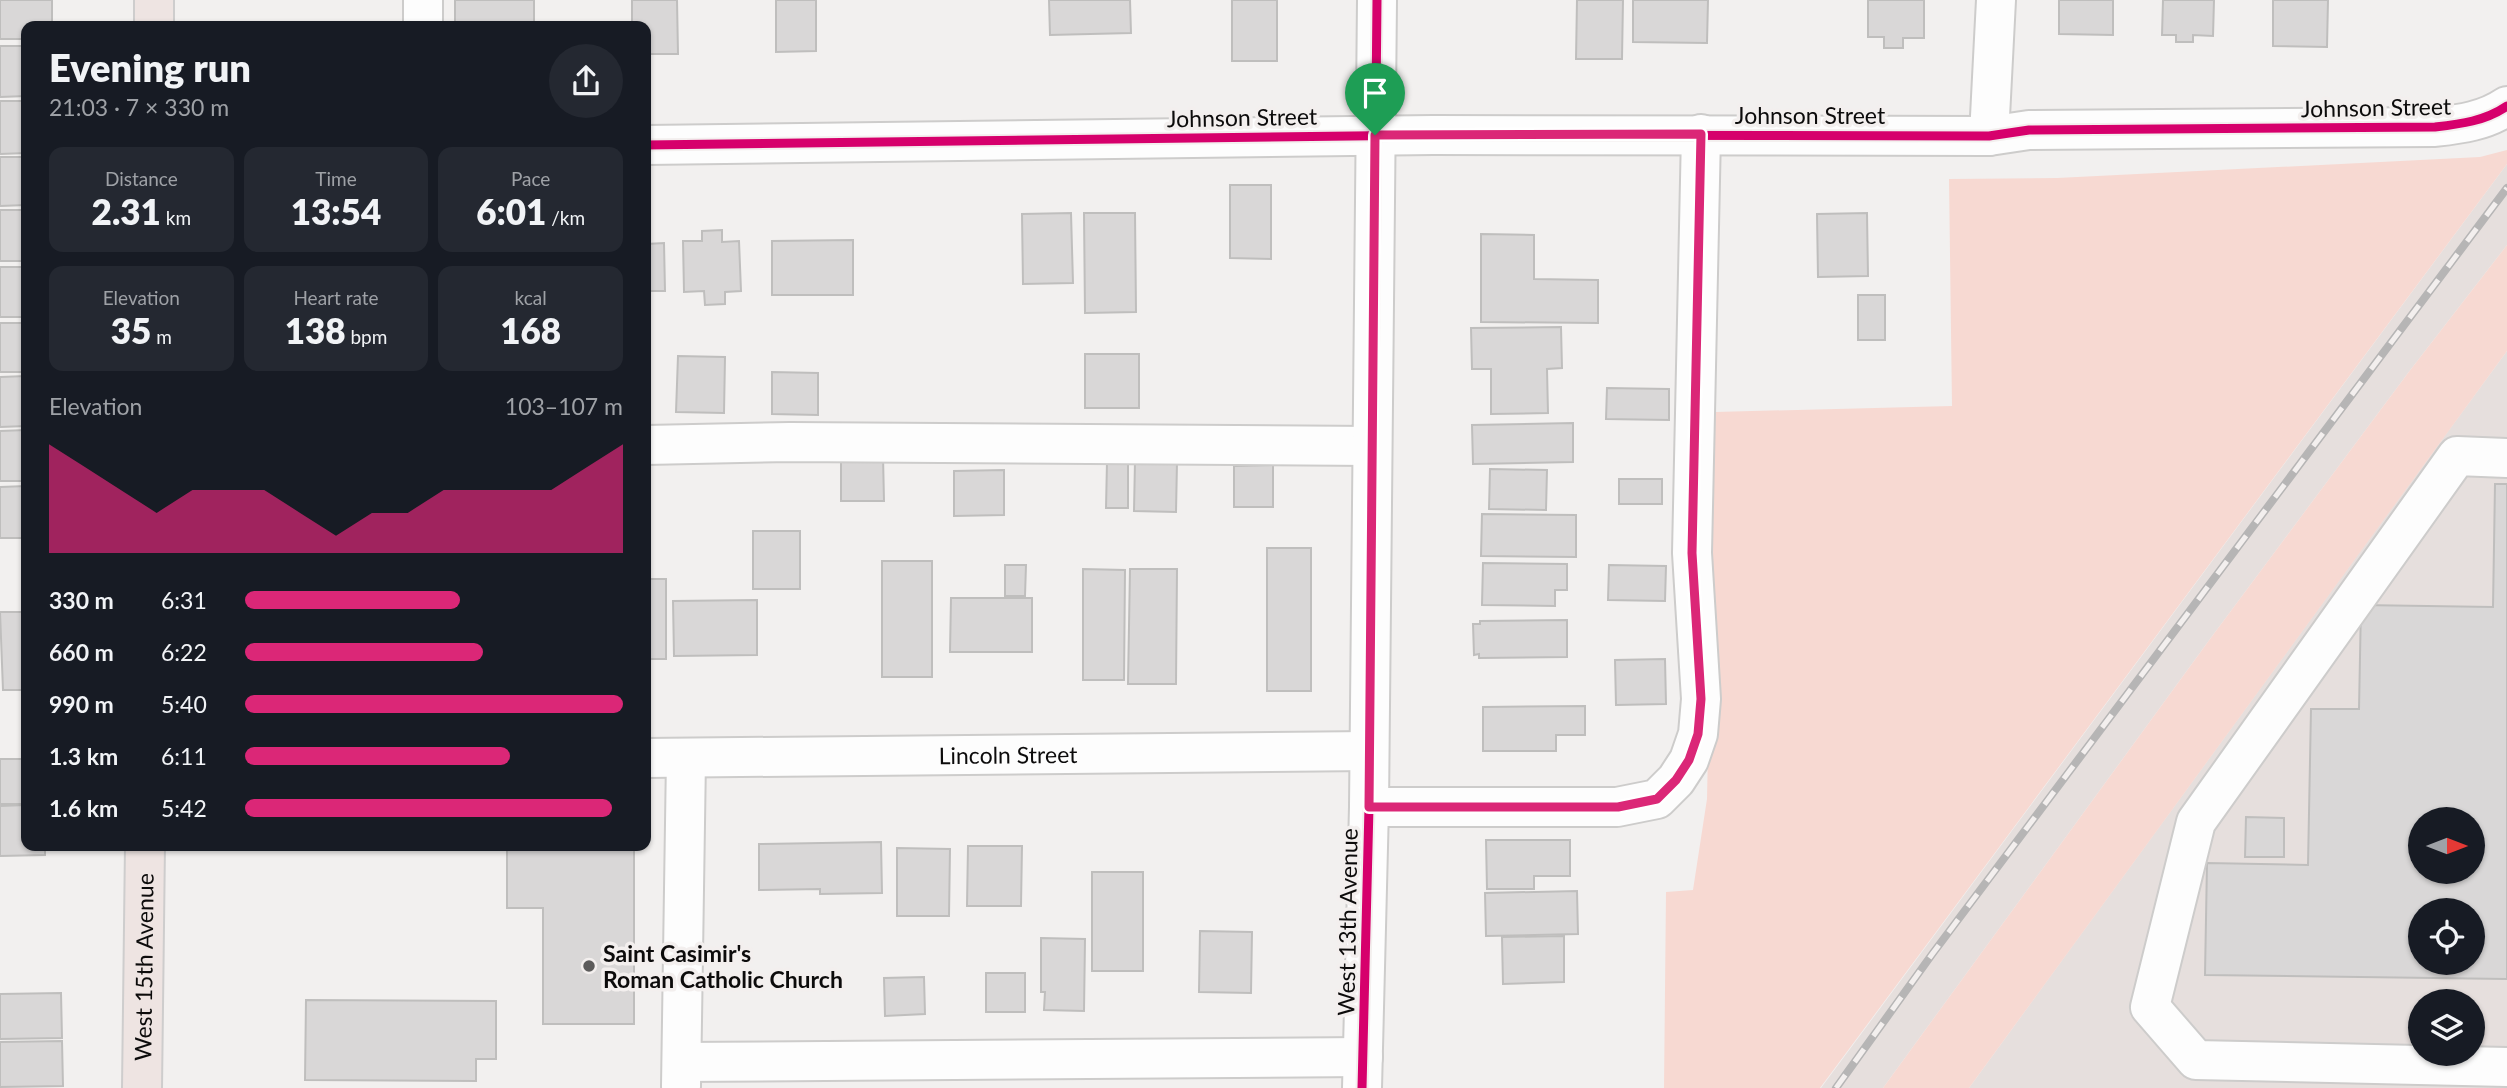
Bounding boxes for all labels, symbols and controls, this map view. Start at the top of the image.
text: Evening run [49,44,251,90]
button: share [549,44,623,118]
pin [1345,63,1405,135]
icon: arrive [1356,74,1394,112]
street label: Johnson Street [2301,92,2452,122]
text: 21:03 · 7 × 330 m [49,93,229,121]
street label: Johnson Street [1735,101,1886,129]
street label: Johnson Street [1167,102,1318,132]
text: Distance [105,167,178,190]
text: Time [315,167,357,190]
text: Pace [511,167,550,190]
text: 2.31 [92,190,161,232]
text: 13:54 [291,190,381,232]
text: 6:01 [476,190,546,232]
text: km [161,206,191,229]
text: /km [546,206,585,229]
text: Elevation [103,286,180,309]
text: Heart rate [293,286,379,309]
text: kcal [515,286,547,309]
text: 35 [111,309,151,351]
text: 138 [285,309,346,351]
text: 168 [500,309,561,351]
text: m [151,325,172,348]
text: bpm [346,325,387,348]
text: Elevation [49,392,142,420]
text: 103–107 m [505,392,623,420]
text: 330 m [49,586,114,614]
text: 6:31 [161,586,207,614]
text: 660 m [49,638,114,666]
text: 6:22 [161,638,207,666]
text: 990 m [49,690,114,718]
text: 5:40 [161,690,207,718]
street label: Lincoln Street [938,740,1078,769]
text: 1.3 km [49,742,118,770]
text: 6:11 [161,742,207,770]
text: 1.6 km [49,794,118,822]
text: 5:42 [161,794,207,822]
north arrow [2408,807,2485,884]
map controls [2408,807,2485,1066]
street label: West 13th Avenue [1331,828,1363,1016]
street label: West 15th Avenue [128,873,159,1061]
button: locate [2408,898,2485,975]
place label: Saint Casimir's Roman Catholic Church [603,939,843,993]
marker: Saint Casimir's Roman Catholic Church [581,958,597,974]
button: layers [2408,989,2485,1066]

